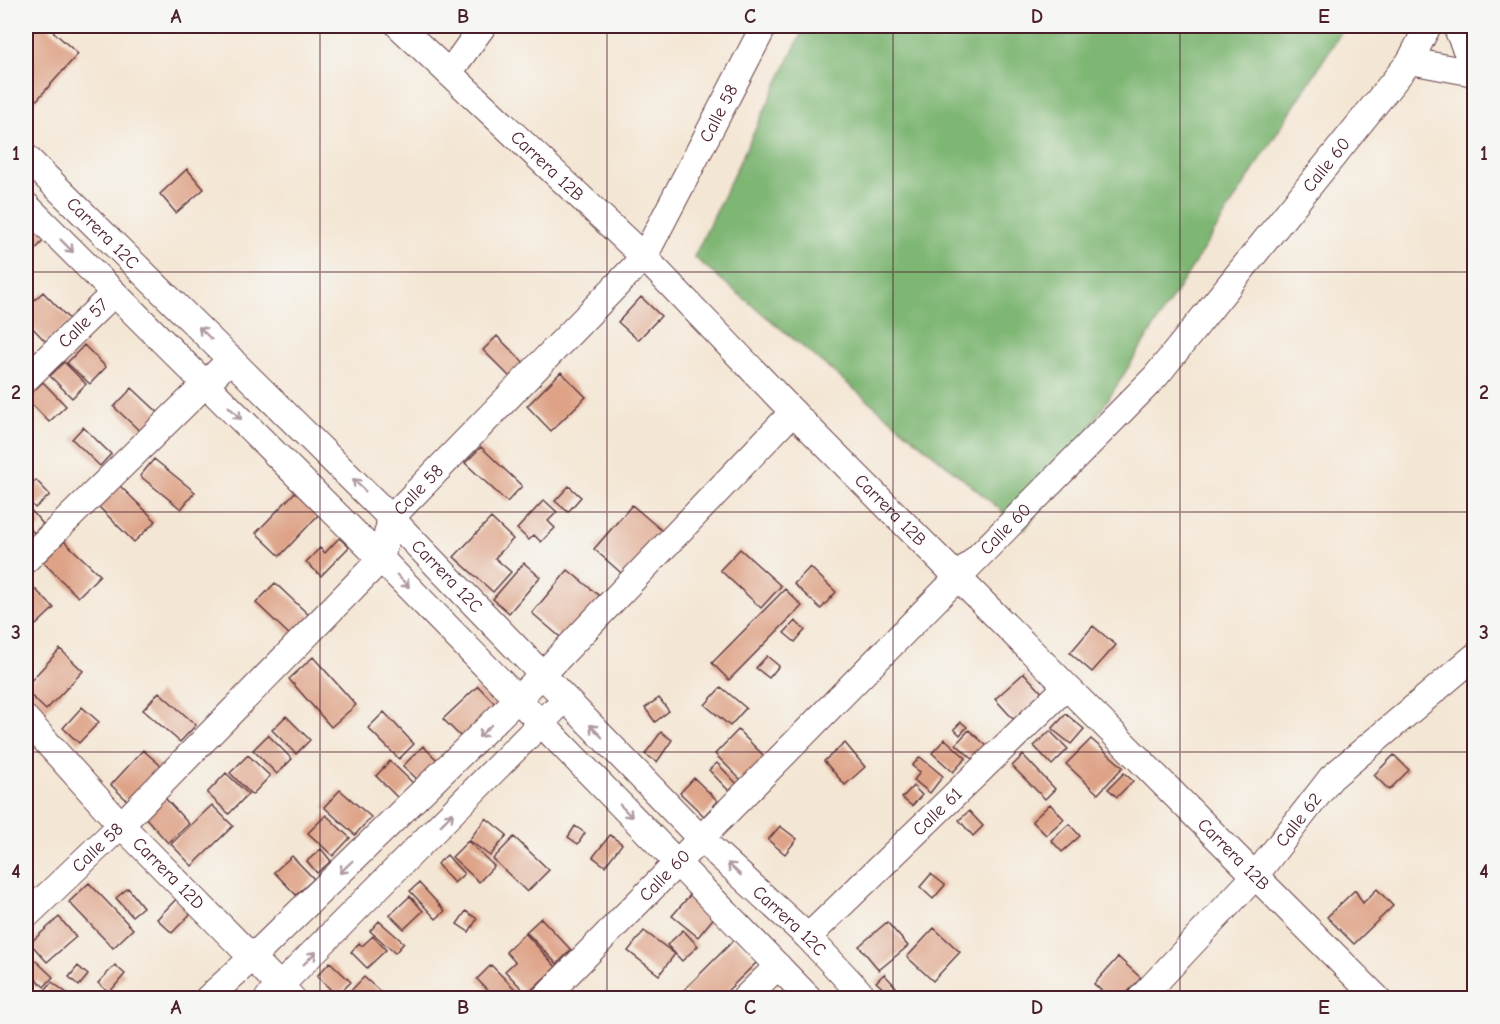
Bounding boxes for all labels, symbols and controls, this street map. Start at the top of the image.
text: A [170,5,182,28]
text: B [457,5,469,28]
text: C [744,5,756,28]
text: D [1031,5,1043,28]
text: E [1318,5,1330,28]
street label: Calle 58 [695,81,742,146]
street label: Carrera 12B [506,126,589,206]
street label: Calle 60 [1298,133,1355,196]
text: 1 [12,142,20,165]
text: 1 [1480,142,1488,165]
street label: Carrera 12C [62,193,143,273]
one-way arrow [59,239,74,254]
street label: Calle 57 [54,294,113,352]
one-way arrow [197,326,212,341]
text: 2 [11,381,21,404]
text: 2 [1479,381,1489,404]
one-way arrow [227,406,242,421]
street label: Calle 58 [389,460,448,519]
street label: Carrera 12B [850,470,931,550]
one-way arrow [351,478,366,493]
street label: Calle 60 [976,499,1035,559]
street label: Carrera 12C [407,535,487,617]
one-way arrow [395,573,410,588]
text: 3 [11,621,21,644]
text: 3 [1479,621,1489,644]
one-way arrow [478,723,493,738]
one-way arrow [589,724,603,739]
street label: Calle 61 [908,783,966,840]
street label: Calle 62 [1271,789,1326,851]
one-way arrow [619,804,633,819]
one-way arrow [440,811,454,826]
street label: Carrera 12B [1193,814,1274,895]
street label: Calle 58 [68,818,127,877]
street label: Carrera 12D [128,833,209,914]
street label: Calle 60 [635,845,695,906]
text: 4 [11,860,21,883]
one-way arrow [338,860,353,874]
text: 4 [1479,860,1489,883]
one-way arrow [727,862,742,876]
street label: Carrera 12C [748,881,831,960]
one-way arrow [303,950,317,965]
text: A [170,996,182,1019]
text: B [457,996,469,1019]
text: C [744,996,756,1019]
text: D [1031,996,1043,1019]
text: E [1318,996,1330,1019]

